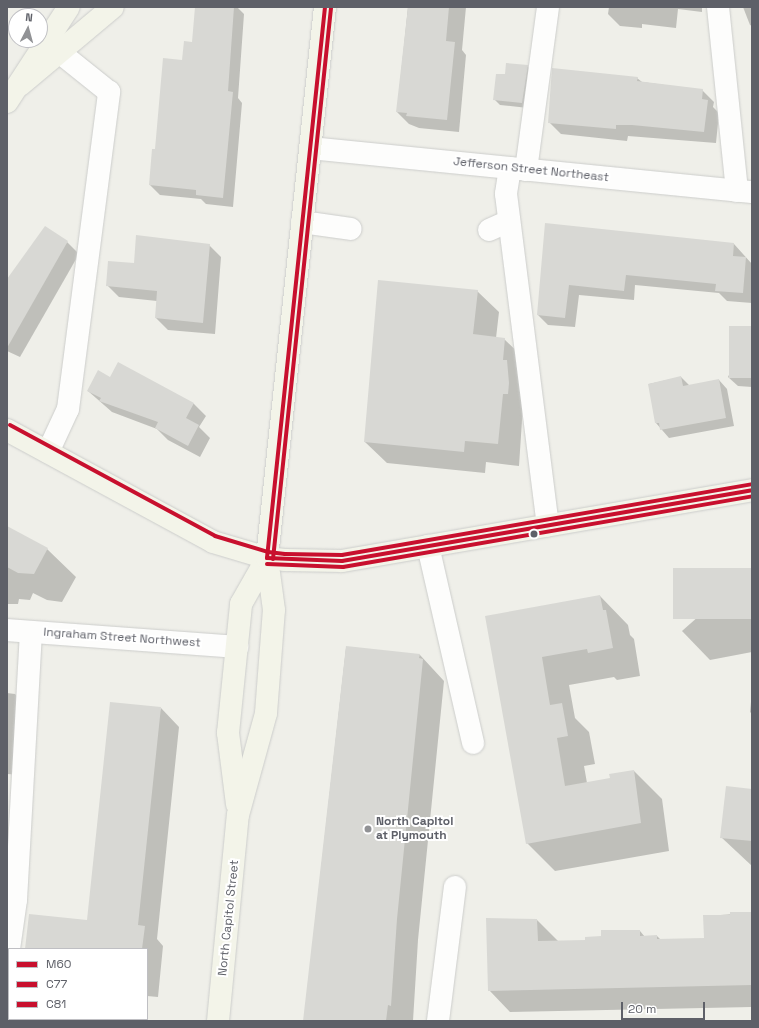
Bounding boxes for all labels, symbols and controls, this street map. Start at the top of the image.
north arrow [8,8,48,48]
text: N [25,10,34,24]
street label: Jefferson Street Northeast [452,155,610,185]
unlabelled marker [529,529,539,539]
street label: Ingraham Street Northwest [43,625,201,651]
place label: North Capitol at Plymouth [376,815,453,843]
marker: North Capitol at Plymouth [363,824,373,834]
street label: North Capitol Street [216,859,242,977]
legend [8,948,148,1020]
text: M60 [46,956,71,972]
text: C77 [46,976,67,992]
scale bar [623,994,707,1020]
text: C81 [46,996,66,1012]
text: 20 m [628,1001,656,1017]

